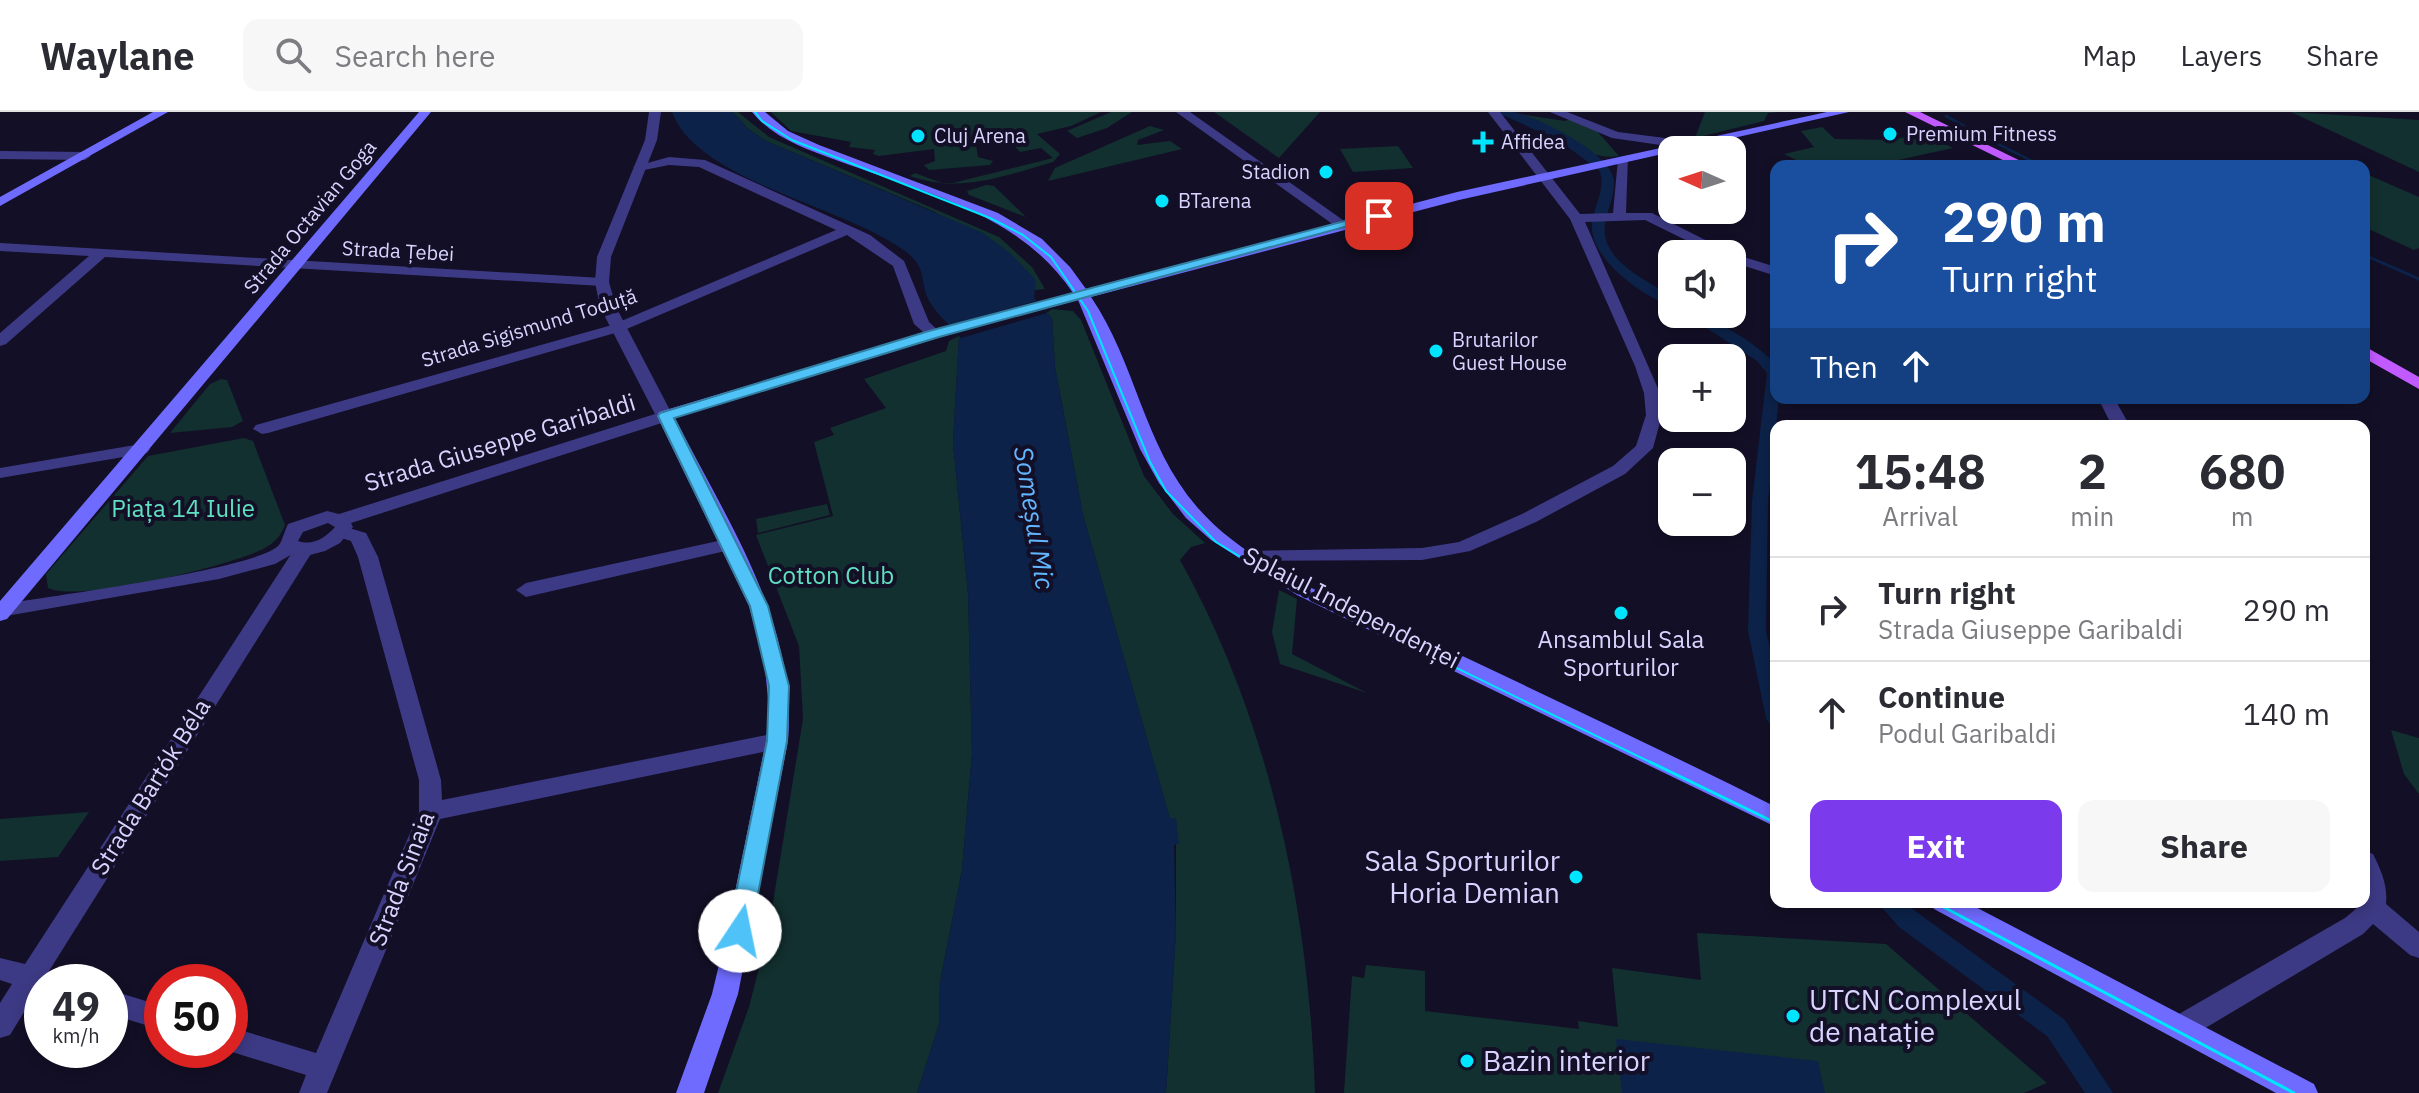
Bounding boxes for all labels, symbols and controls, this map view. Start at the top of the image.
search box [243,19,803,91]
text: Waylane [40,31,195,80]
icon: search [271,33,315,77]
text: Search here [335,36,495,75]
text: Map [2082,37,2136,74]
text: Layers [2180,37,2262,74]
text: Share [2306,37,2379,74]
place label: Premium Fitness [1906,120,2057,147]
place label: Cluj Arena [934,122,1026,149]
marker: Premium Fitness [1881,125,1899,143]
marker: Cluj Arena [909,127,927,145]
place label: Affidea [1501,128,1565,155]
marker: Affidea [1472,131,1494,153]
street label: Strada Octavian Goga [237,134,382,299]
north arrow [1658,136,1746,224]
map controls [1658,136,1746,536]
place label: Stadion [1242,158,1310,185]
marker: Stadion [1317,163,1335,181]
pin [1345,182,1413,250]
text: 290 m [1942,185,2106,257]
place label: BTarena [1178,187,1252,214]
marker: BTarena [1153,192,1171,210]
icon: right [1810,192,1914,296]
icon: arrive [1357,194,1401,238]
street label: Strada Țebei [341,234,455,267]
button: sound [1658,240,1746,328]
text: Turn right [1942,255,2098,302]
street label: Strada Sigismund Toduță [418,282,640,373]
place label: Brutarilor Guest House [1452,326,1567,376]
marker: Brutarilor Guest House [1427,342,1445,360]
button: + [1658,344,1746,432]
icon: ahead [1894,344,1938,388]
text: Then [1810,347,1878,386]
street label: Strada Giuseppe Garibaldi [360,386,639,499]
text: 15:48 [1855,440,1986,502]
text: 2 [2078,440,2107,502]
text: 680 [2199,440,2285,502]
water label: Someșul Mic [1007,444,1063,592]
button: − [1658,448,1746,536]
park label: Piața 14 Iulie [111,492,255,524]
text: Arrival [1882,499,1958,533]
text: min [2070,499,2114,533]
text: m [2231,499,2253,533]
street label: Splaiul Independenței [1238,539,1465,675]
park label: Cotton Club [768,559,894,591]
text: Turn right [1878,573,2016,612]
icon: right [1810,587,1854,631]
text: 290 m [2243,590,2330,629]
marker: Ansamblul Sala Sporturilor [1612,604,1630,622]
text: Strada Giuseppe Garibaldi [1878,612,2183,646]
place label: Ansamblul Sala Sporturilor [1538,623,1705,683]
text: Continue [1878,677,2005,716]
icon: ahead [1810,691,1854,735]
street label: Strada Bartók Béla [83,692,217,881]
text: 140 m [2243,694,2330,733]
text: Podul Garibaldi [1878,716,2056,750]
button: Exit [1810,800,2062,892]
button: Share [2078,800,2330,892]
street label: Strada Sinaia [361,807,441,950]
place label: Sala Sporturilor Horia Demian [1364,842,1560,911]
marker: Sala Sporturilor Horia Demian [1567,868,1585,886]
position arrow [698,889,782,973]
speed limit sign: 50 [144,964,248,1068]
text: 49 [52,980,100,1032]
place label: UTCN Complexul de natație [1809,981,2021,1050]
marker: UTCN Complexul de natație [1784,1007,1802,1025]
text: km/h [52,1022,100,1049]
place label: Bazin interior [1483,1042,1650,1079]
marker: Bazin interior [1458,1052,1476,1070]

